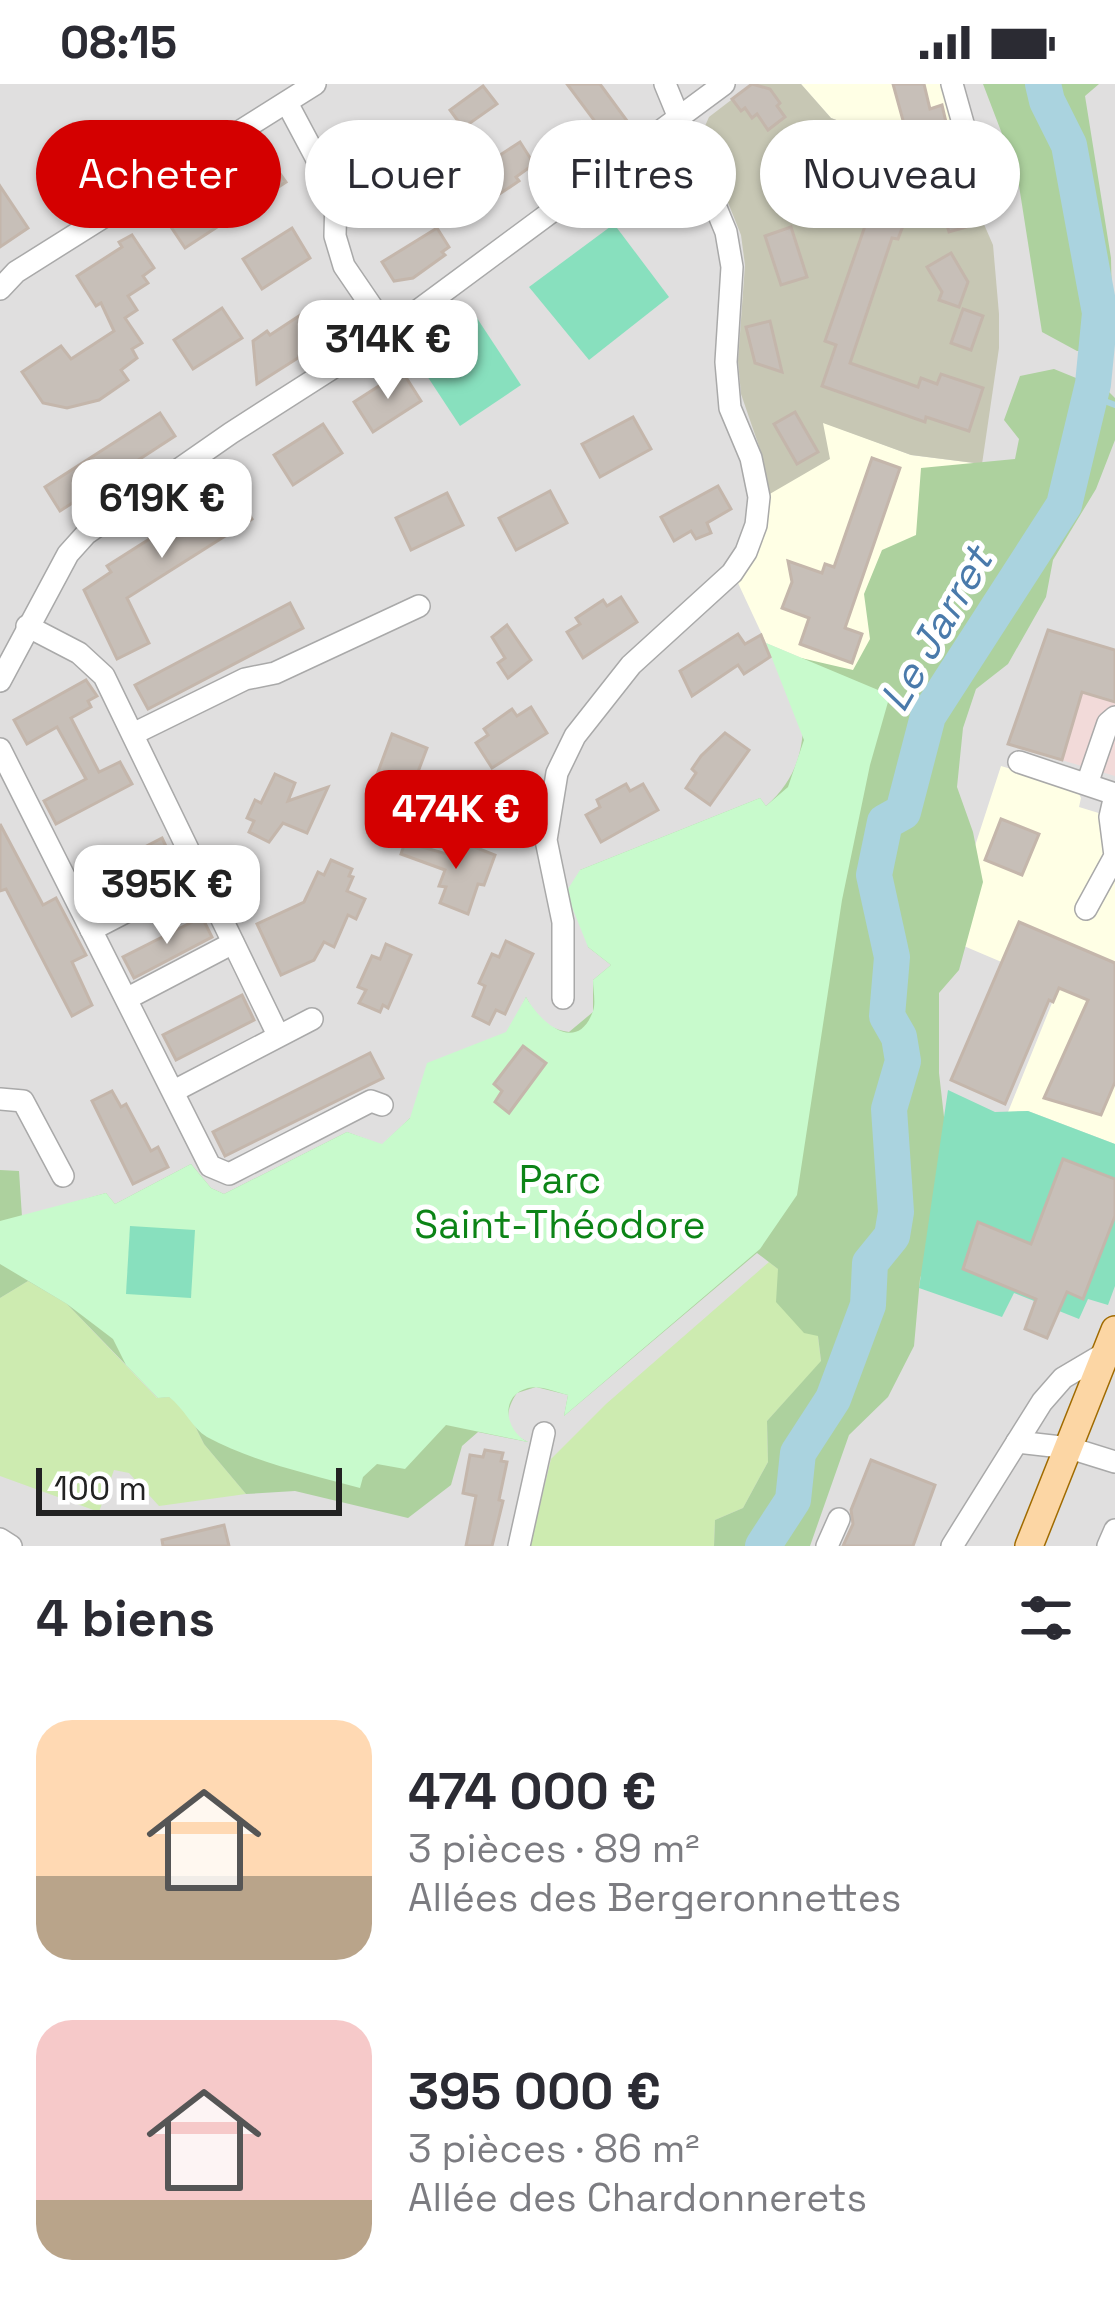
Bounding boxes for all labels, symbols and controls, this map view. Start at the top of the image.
text: 08:15 [60,14,177,71]
chip: Acheter [36,120,281,228]
chip: Louer [305,120,504,228]
chip: Filtres [528,120,736,228]
chip: Nouveau [760,120,1020,228]
pin: 314K € [290,300,486,402]
text: 314K € [325,314,451,363]
pin: 619K € [64,459,260,561]
text: 619K € [99,473,225,522]
water label: Le Jarret [868,534,1006,721]
pin: 474K € [358,770,554,872]
text: 474K € [392,784,520,833]
pin: 395K € [69,845,265,947]
text: 395K € [101,859,233,908]
park label: Parc Saint-Théodore [414,1155,706,1249]
scale bar [36,1462,342,1515]
text: 100 m [54,1468,147,1510]
icon: filters [1013,1585,1079,1651]
text: 4 biens [36,1586,215,1651]
text: 474 000 € [408,1759,656,1824]
icon: home [132,1768,276,1912]
text: 3 pièces · 89 m² [408,1824,700,1873]
text: Allées des Bergeronnettes [408,1873,901,1922]
text: 395 000 € [408,2059,661,2124]
icon: home [132,2068,276,2212]
text: 3 pièces · 86 m² [408,2124,700,2173]
text: Allée des Chardonnerets [408,2173,867,2222]

